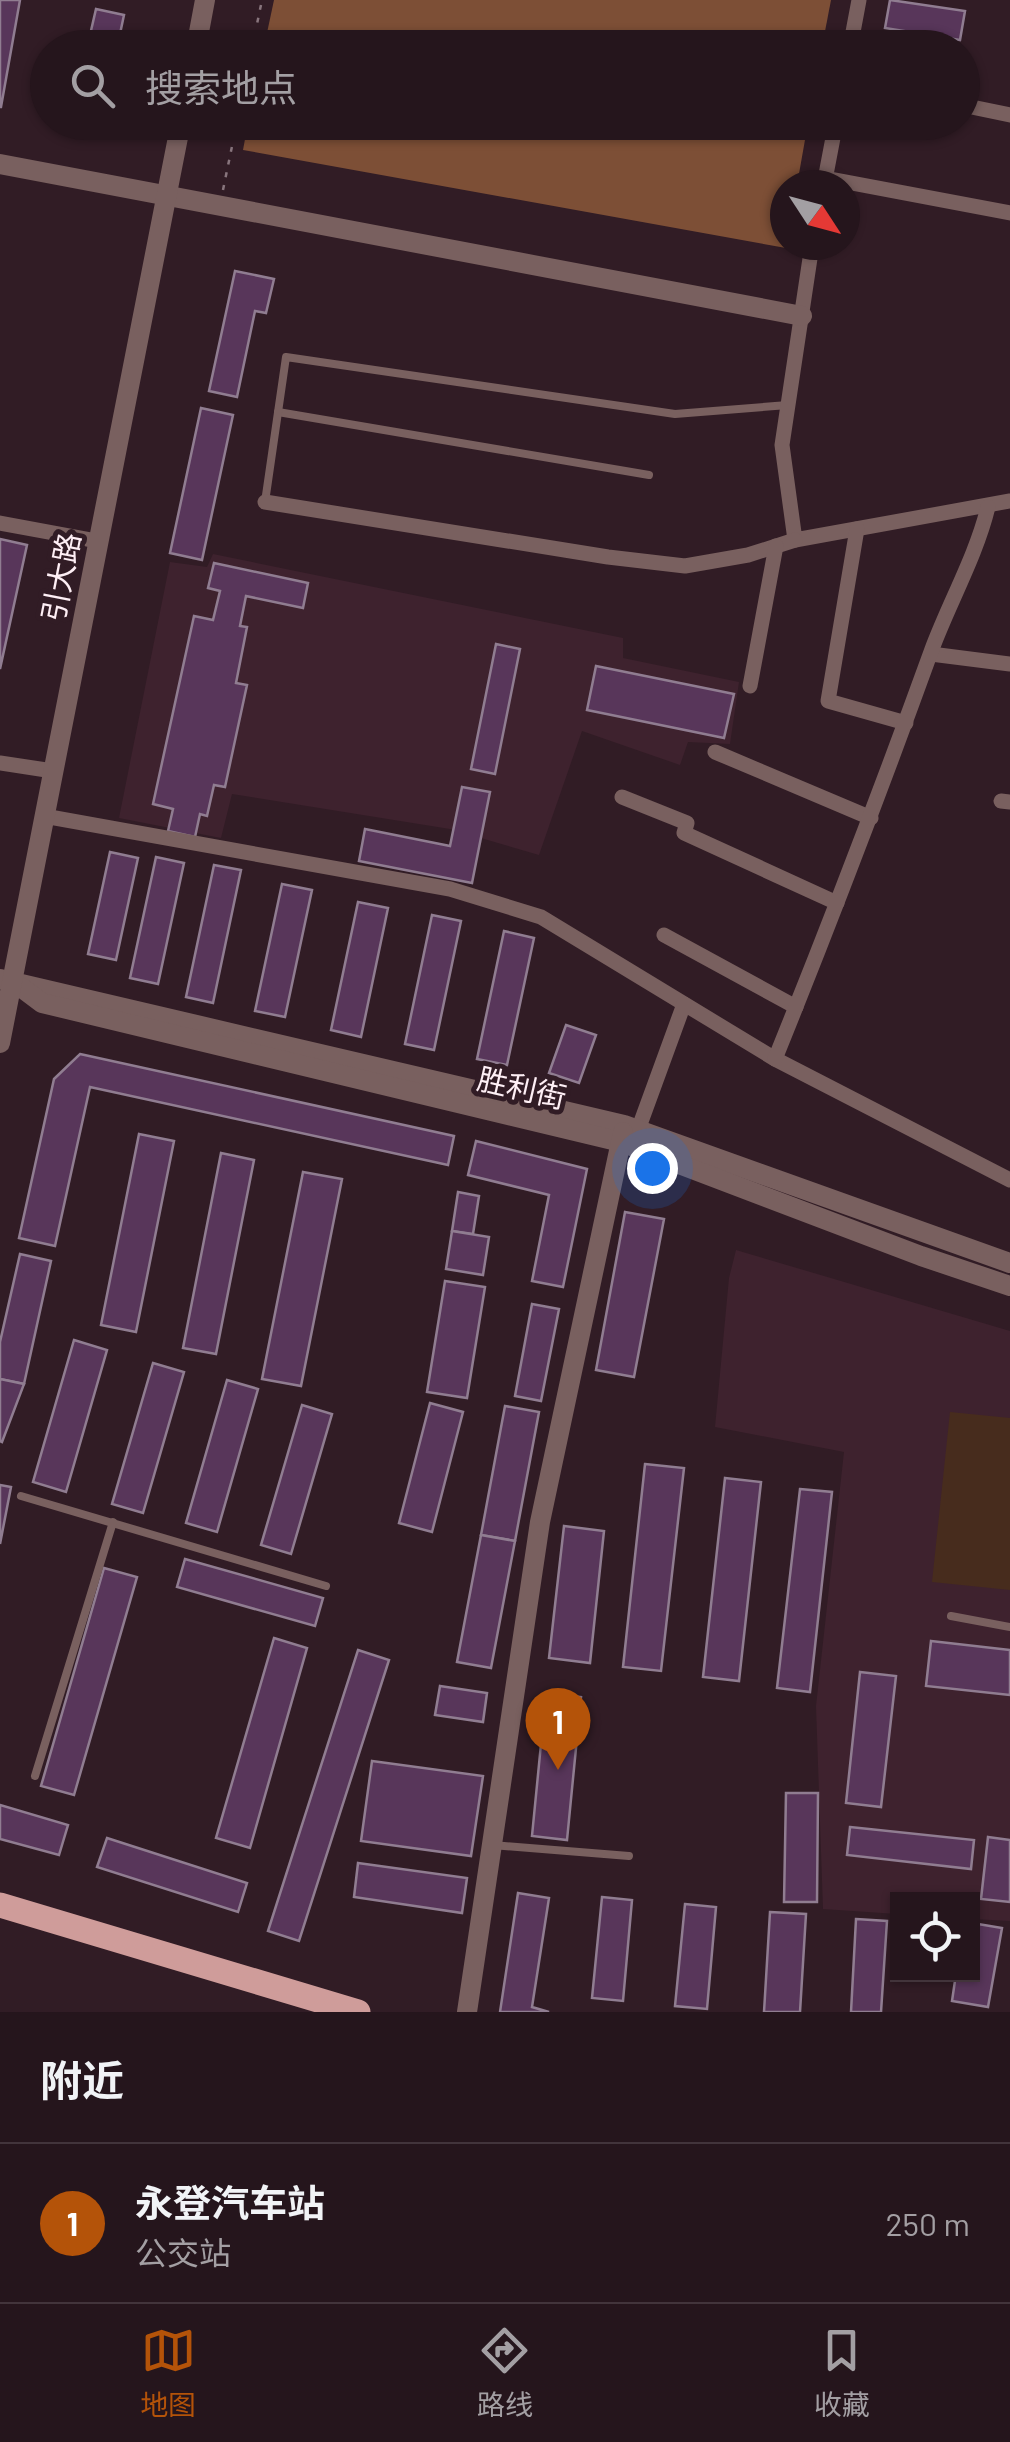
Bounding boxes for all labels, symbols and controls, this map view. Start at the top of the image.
search box [30,30,980,140]
icon: search [65,58,120,113]
text: 搜索地点 [145,64,297,110]
north arrow [770,170,860,260]
street label: 引大路 [34,529,86,625]
street label: 胜利街 [474,1059,570,1115]
your location [627,1143,678,1194]
pin: 1 [526,1688,590,1770]
map controls [890,1892,980,1982]
button: locate [890,1892,980,1982]
text: 附近 [40,2054,124,2104]
text: 永登汽车站 [135,2179,325,2225]
text: 1 [67,2204,78,2242]
text: 250 m [885,2204,970,2242]
text: 公交站 [135,2233,231,2271]
tab: 地图 [140,2323,196,2423]
tab: 路线 [477,2323,533,2423]
tab: 收藏 [814,2323,870,2423]

